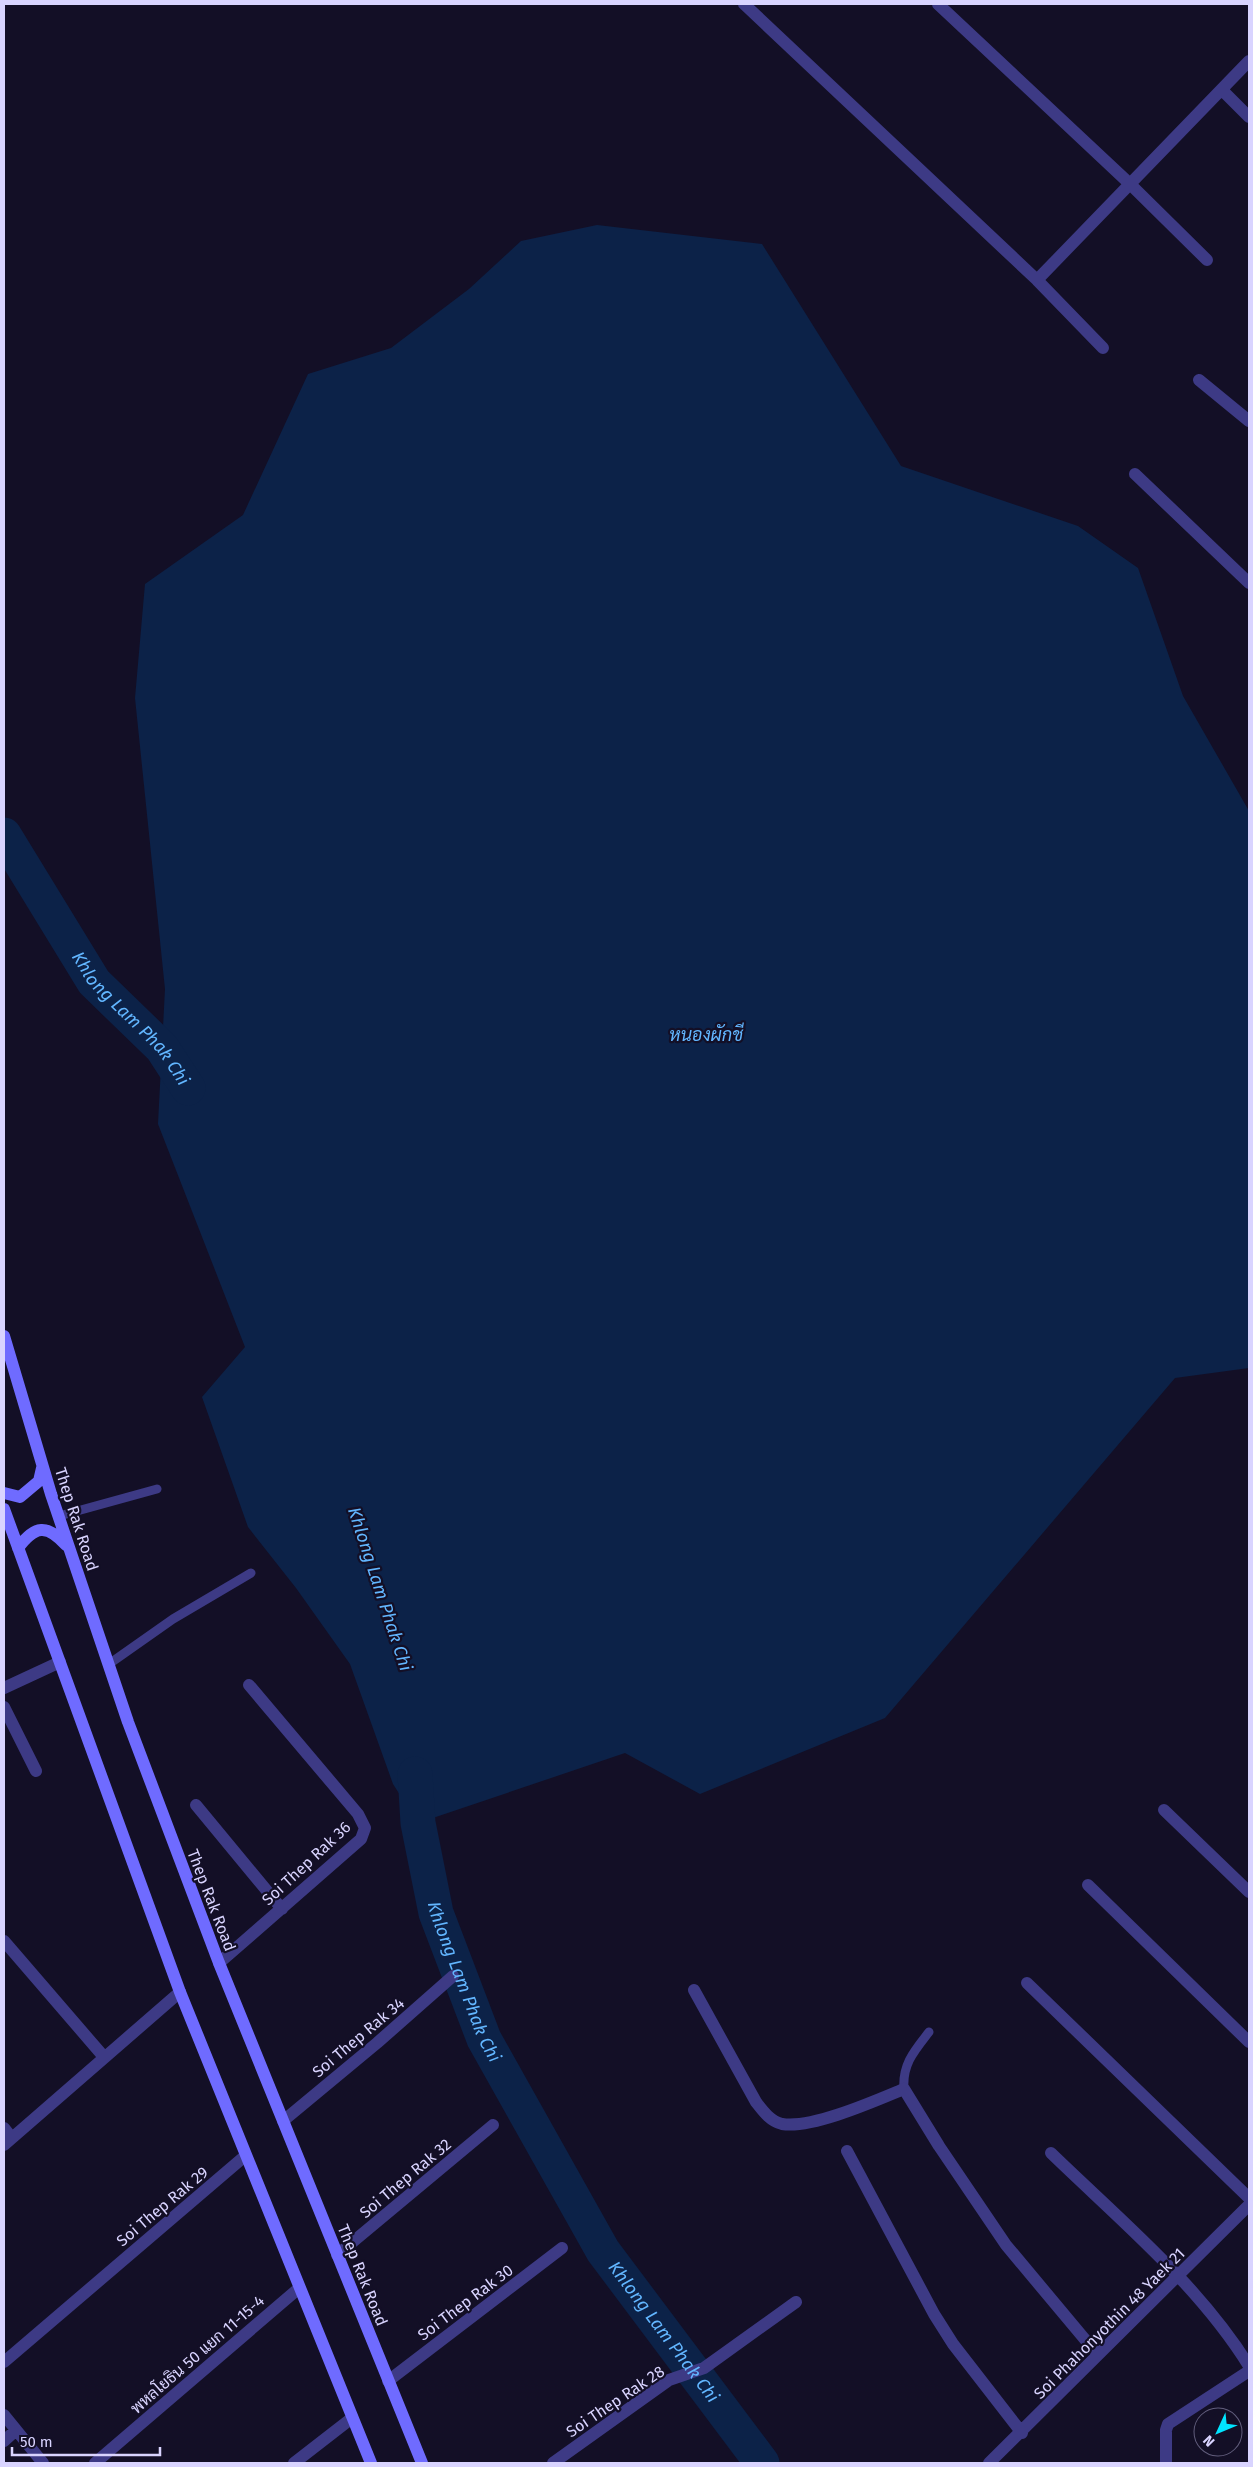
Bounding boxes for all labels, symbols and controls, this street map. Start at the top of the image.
water label: Khlong Lam Phak Chi [67,947,194,1090]
water label: หนองผักชี [669,1022,744,1046]
street label: Thep Rak Road [51,1465,102,1573]
water label: Khlong Lam Phak Chi [343,1504,417,1674]
street label: Soi Thep Rak 36 [258,1818,355,1909]
street label: Thep Rak Road [183,1847,240,1954]
water label: Khlong Lam Phak Chi [423,1900,506,2066]
street label: Soi Thep Rak 34 [309,1993,408,2081]
street label: Soi Thep Rak 32 [356,2135,455,2222]
street label: Soi Thep Rak 29 [113,2163,212,2250]
street label: Thep Rak Road [334,2222,392,2329]
street label: Soi Phahonyothin 48 Yaek 21 [1030,2244,1189,2403]
water label: Khlong Lam Phak Chi [604,2257,724,2407]
street label: Soi Thep Rak 30 [414,2260,517,2344]
street label: พหลโยธิน 50 แยก 11-15-4 [125,2289,268,2418]
street label: Soi Thep Rak 28 [563,2361,668,2441]
north arrow [1193,2407,1243,2457]
scale bar [12,2424,160,2456]
text: N [1200,2431,1218,2450]
text: 50 m [20,2433,53,2451]

